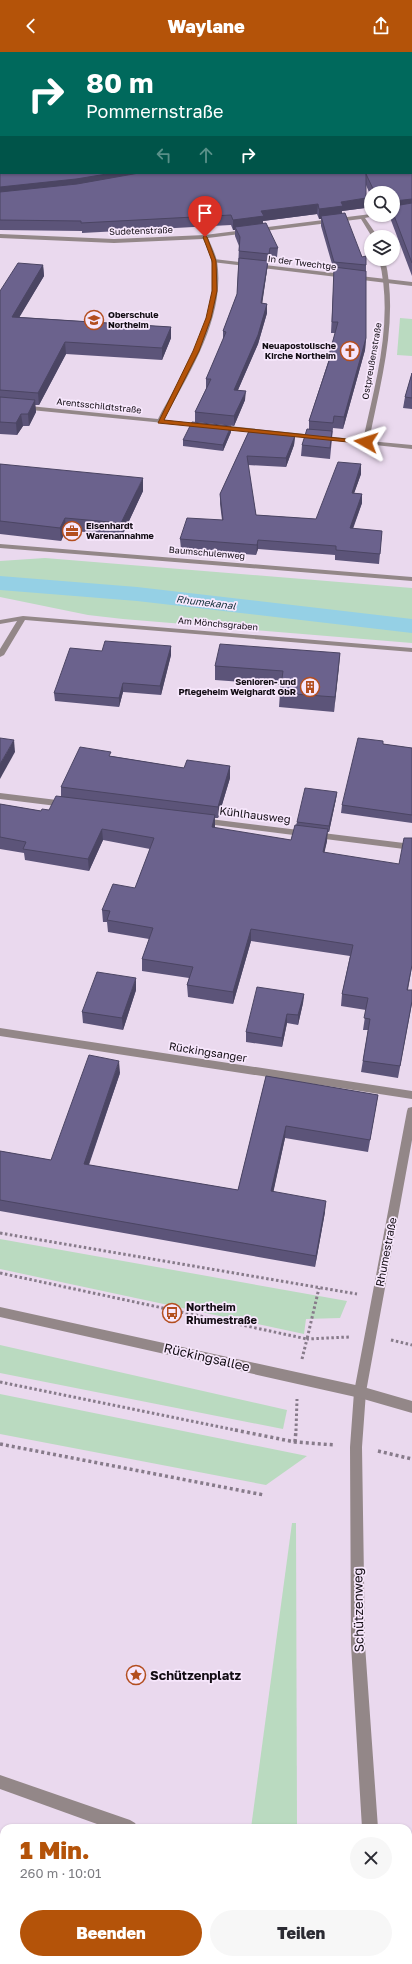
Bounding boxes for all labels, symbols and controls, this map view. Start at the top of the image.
icon: back [20,15,42,37]
text: Waylane [167,15,245,37]
icon: share [370,15,392,37]
text: 80 m [86,66,154,99]
icon: right [20,68,72,120]
text: Pommernstraße [86,100,223,122]
icon: left [153,144,175,166]
icon: ahead [195,144,217,166]
icon: right [237,144,259,166]
map controls [364,186,400,266]
button: search [364,186,400,222]
pin [188,196,222,237]
icon: arrive [194,202,216,224]
street label: Sudetenstraße [109,224,173,237]
button: layers [364,230,400,266]
street label: In der Twechtge [267,253,337,272]
school or university icon: Oberschule Northeim [83,309,105,331]
place label: Oberschule Northeim [108,309,159,330]
street label: Ostpreußenstraße [359,322,384,400]
place label: Neuapostolische Kirche Northeim [262,340,337,361]
church icon: Neuapostolische Kirche Northeim [339,340,361,362]
street label: Arentsschildtstraße [56,396,142,415]
position arrow [345,421,387,463]
office icon: Eisenhardt Warenannahme [61,520,83,542]
place label: Eisenhardt Warenannahme [86,520,155,541]
street label: Baumschulenweg [168,544,246,561]
water label: Rhumekanal [176,592,237,612]
street label: Am Mönchsgraben [177,615,259,632]
place label: Senioren- und Pflegeheim Weighardt GbR [178,676,296,697]
building icon: Senioren- und Pflegeheim Weighardt GbR [299,676,321,698]
street label: Kühlhausweg [219,804,291,825]
street label: Rückingsanger [168,1039,249,1064]
street label: Rhumestraße [372,1216,399,1288]
place label: Northeim Rhumestraße [186,1300,258,1326]
bus stop icon: Northeim Rhumestraße [161,1302,183,1324]
street label: Rückingsallee [162,1339,252,1375]
street label: Schützenweg [349,1568,367,1652]
place icon: Schützenplatz [125,1664,147,1686]
place label: Schützenplatz [150,1667,242,1683]
text: 1 Min. [20,1835,90,1864]
button: close [350,1837,392,1879]
text: 260 m · 10:01 [20,1865,101,1881]
button: Beenden [20,1910,202,1956]
button: Teilen [210,1910,392,1956]

